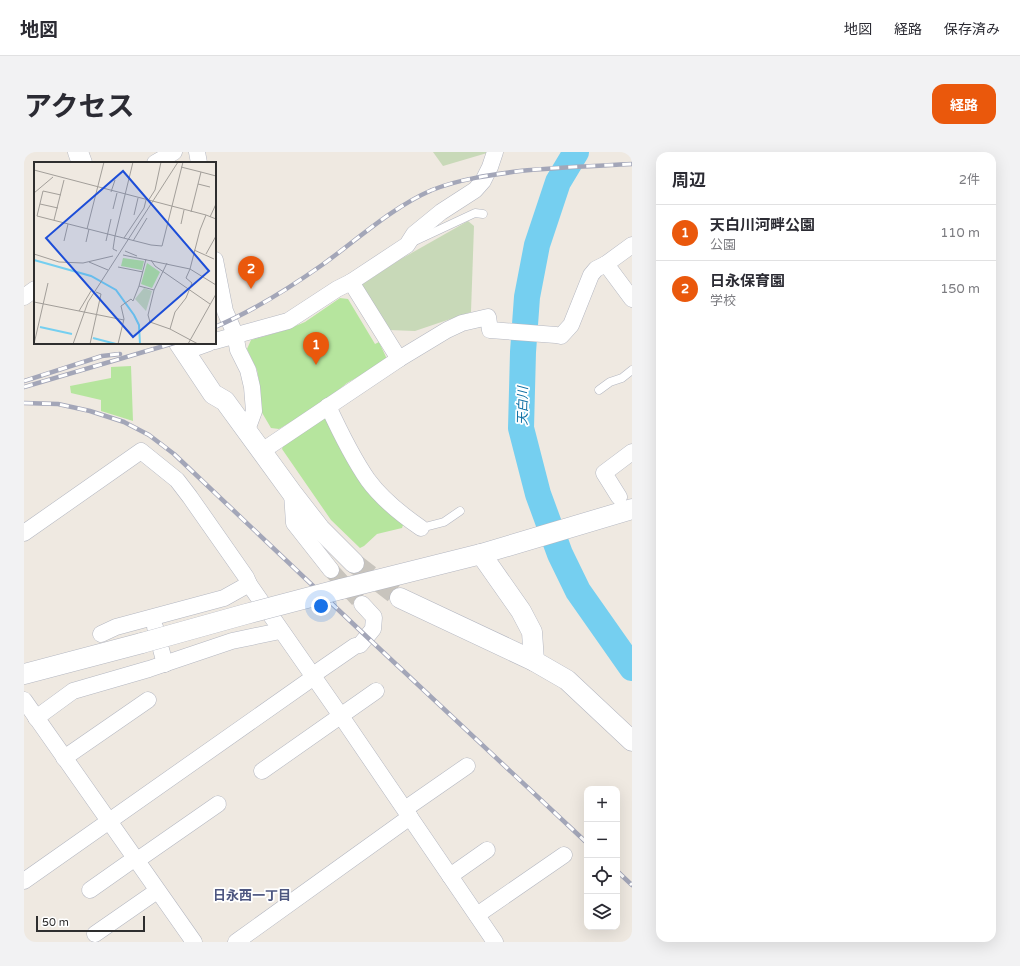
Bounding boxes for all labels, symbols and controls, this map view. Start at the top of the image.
text: 地図 [20,19,58,41]
text: 地図 [844,21,872,38]
text: 経路 [894,21,922,38]
text: 保存済み [944,21,1000,38]
button: 経路 [932,84,996,124]
text: アクセス [24,90,135,124]
inset map [34,162,216,344]
text: 周辺 [672,170,706,191]
text: 2件 [959,172,980,188]
text: 天白川河畔公園 [710,216,815,234]
text: 1 [681,225,689,241]
text: 110 m [940,225,980,241]
text: 公園 [710,237,736,253]
pin: 2 [238,256,264,289]
text: 日永保育園 [710,272,785,290]
text: 2 [681,281,689,297]
text: 150 m [940,281,980,297]
text: 学校 [710,293,736,309]
pin: 1 [303,332,329,365]
water label: 天白川 [515,384,531,426]
your location [311,596,331,616]
map controls [584,786,620,930]
button: + [584,786,620,822]
button: − [584,822,620,858]
button: locate [584,858,620,894]
district label: 日永西一丁目 [213,888,291,904]
button: layers [584,894,620,930]
scale bar [36,914,145,933]
text: 50 m [42,916,69,929]

